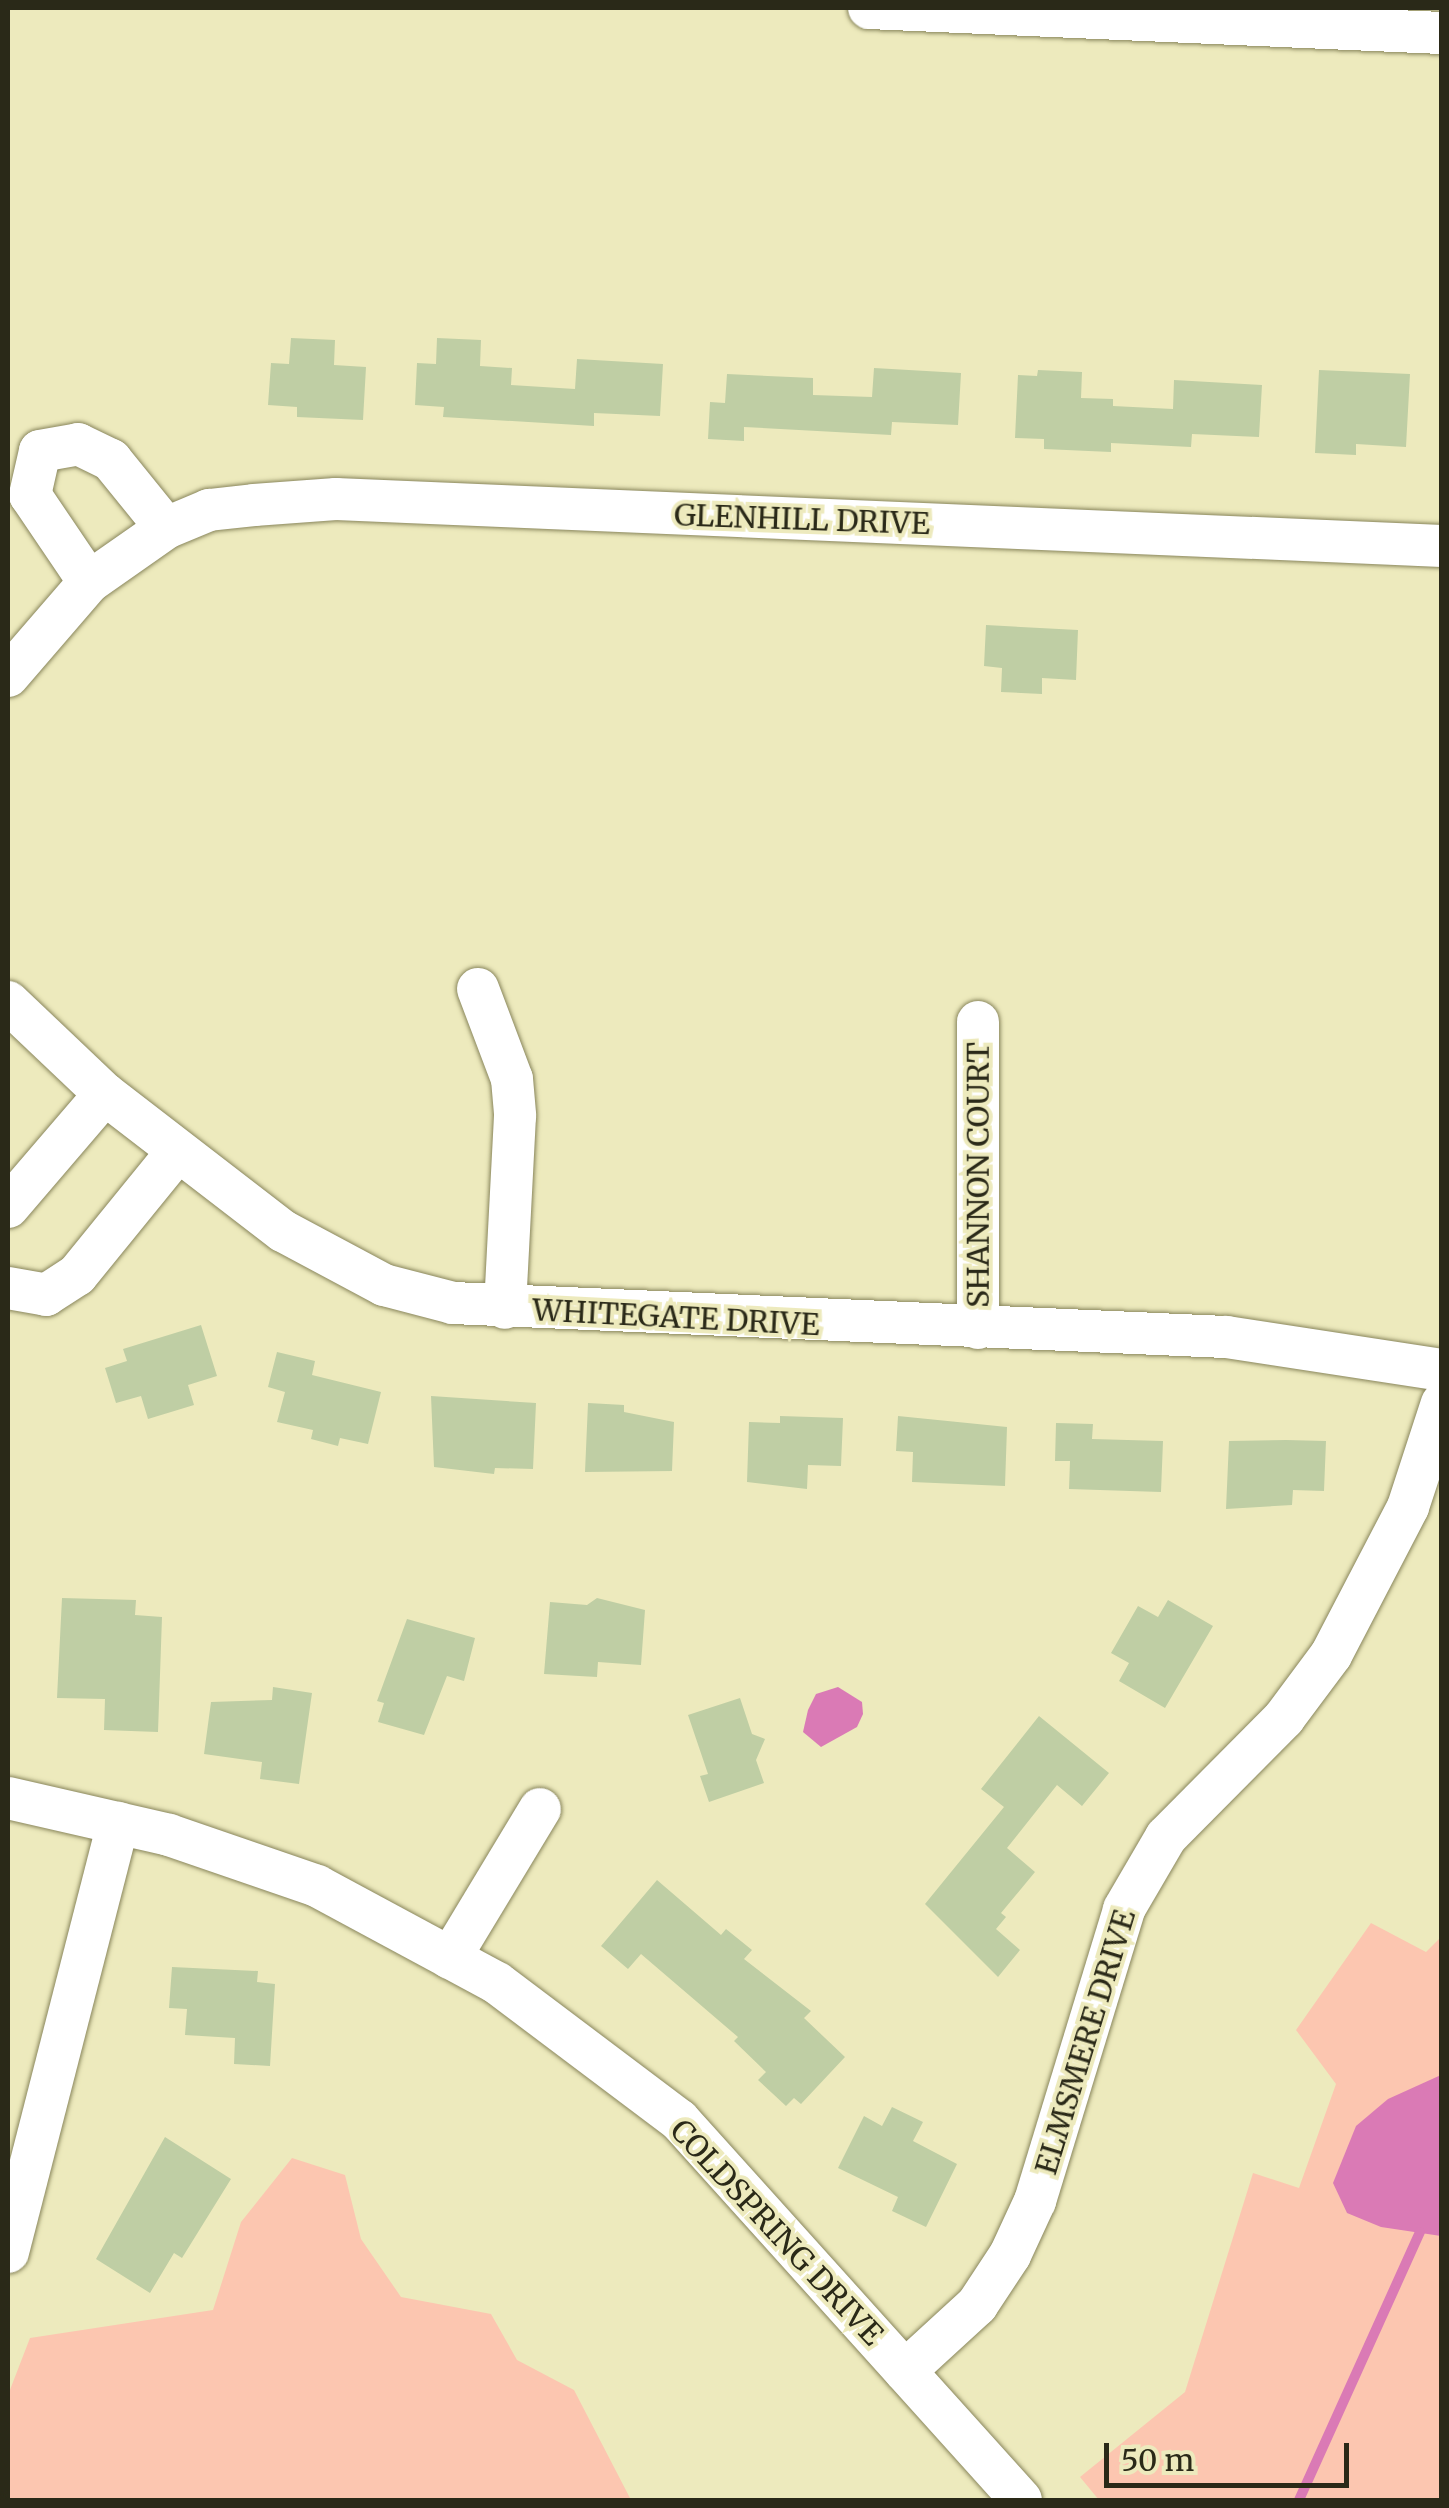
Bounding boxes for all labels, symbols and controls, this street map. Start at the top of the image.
street label: GLENHILL DRIVE [674,497,930,541]
street label: SHANNON COURT [960,1042,996,1308]
street label: WHITEGATE DRIVE [531,1291,821,1343]
street label: ELMSMERE DRIVE [1028,1905,1142,2179]
street label: COLDSPRING DRIVE [663,2112,891,2352]
scale bar [1109,2423,1354,2485]
text: 50 m [1121,2441,1194,2479]

